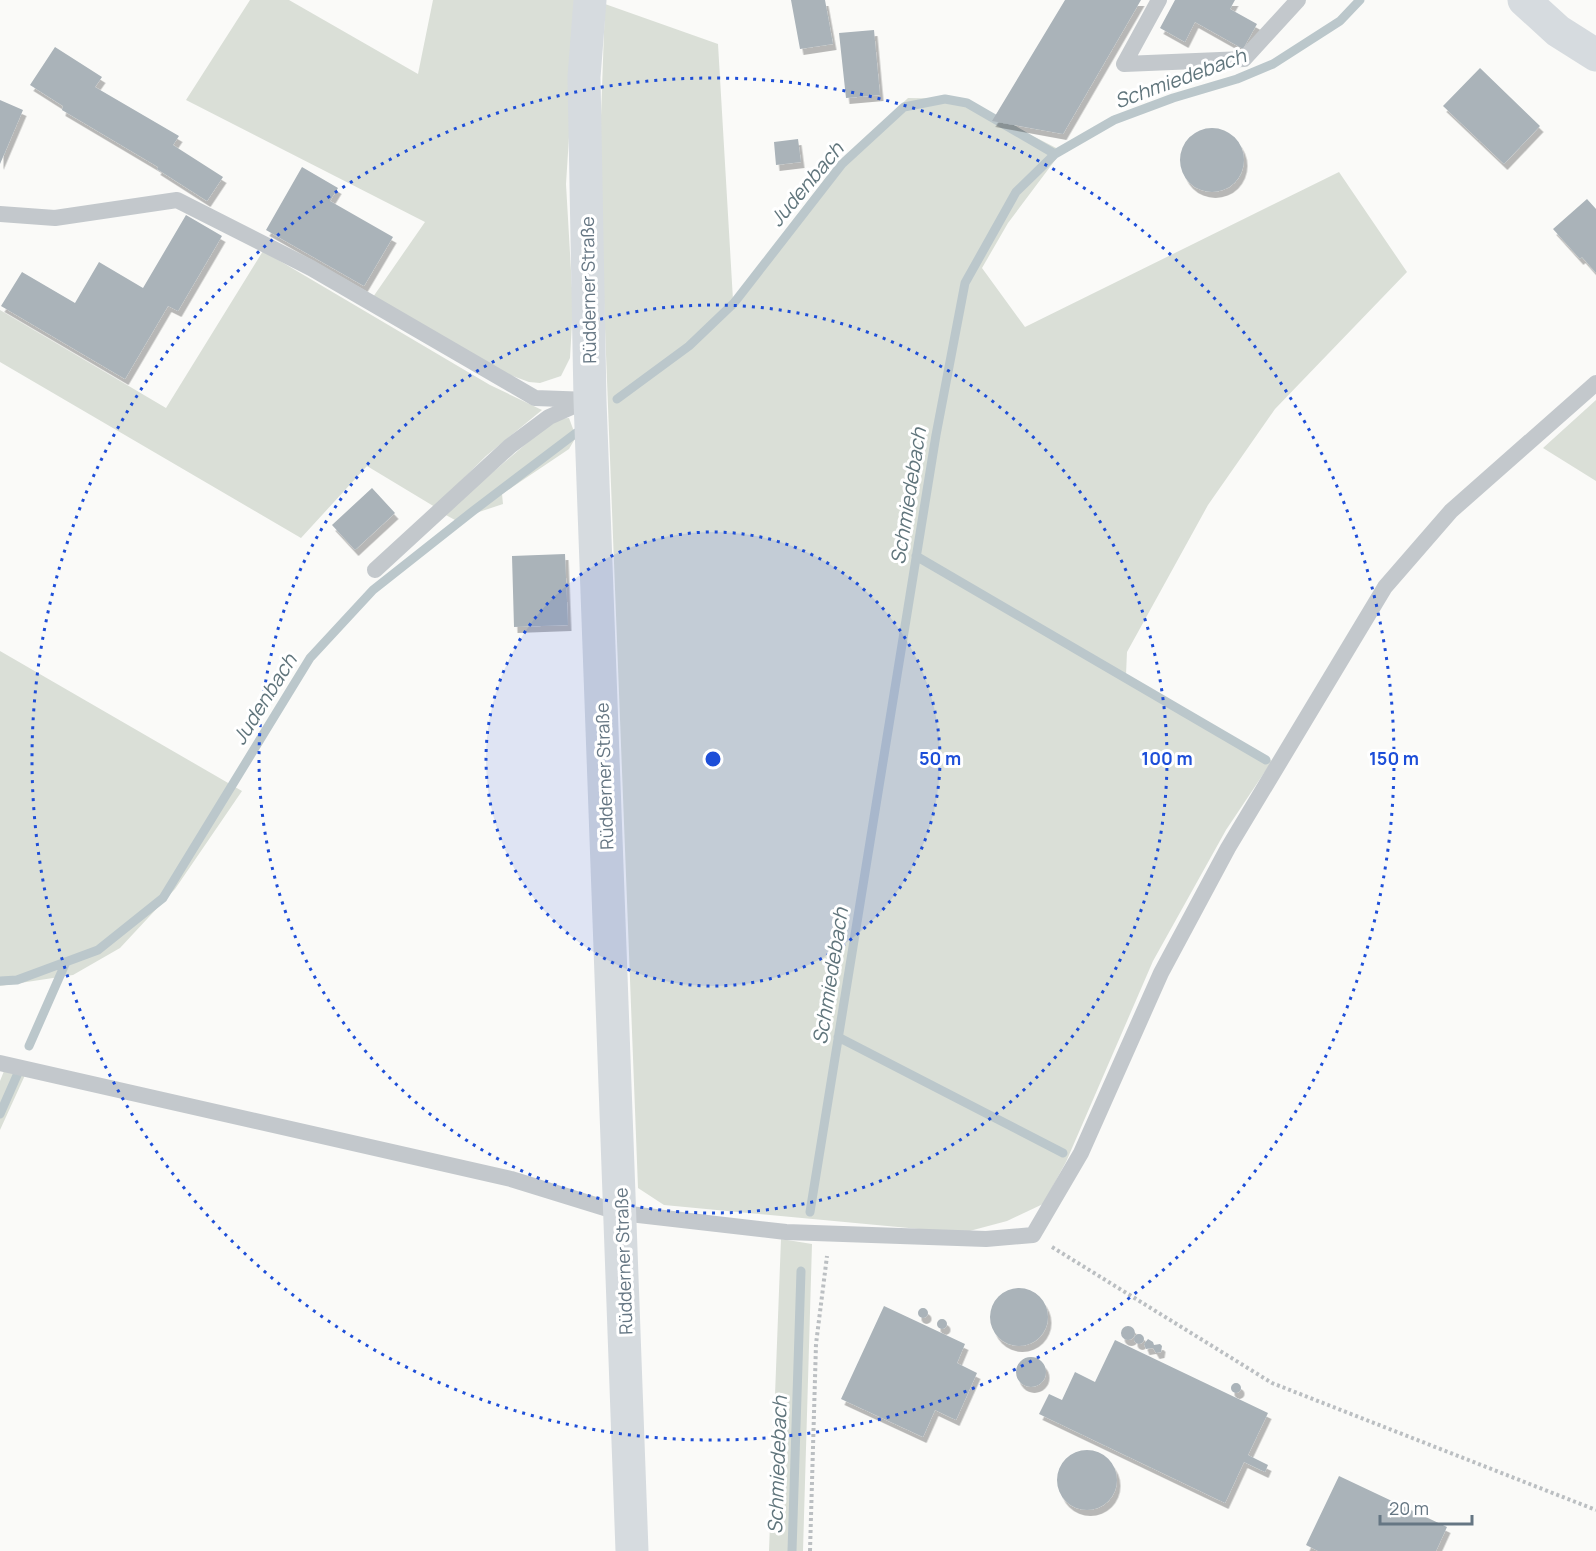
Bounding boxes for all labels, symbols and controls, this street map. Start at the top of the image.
water label: Schmiedebach [1111,41,1251,114]
water label: Judenbach [763,135,850,232]
street label: Rüdderner Straße [575,216,601,364]
water label: Schmiedebach [884,425,932,566]
water label: Judenbach [225,648,303,749]
street label: Rüdderner Straße [589,702,619,850]
text: 50 m [919,746,961,770]
text: 100 m [1141,746,1193,770]
text: 150 m [1369,746,1419,770]
centre of rings [703,749,723,769]
water label: Schmiedebach [806,905,854,1046]
street label: Rüdderner Straße [608,1187,638,1335]
water label: Schmiedebach [761,1394,793,1534]
scale bar [1380,1488,1472,1526]
text: 20 m [1389,1496,1429,1520]

